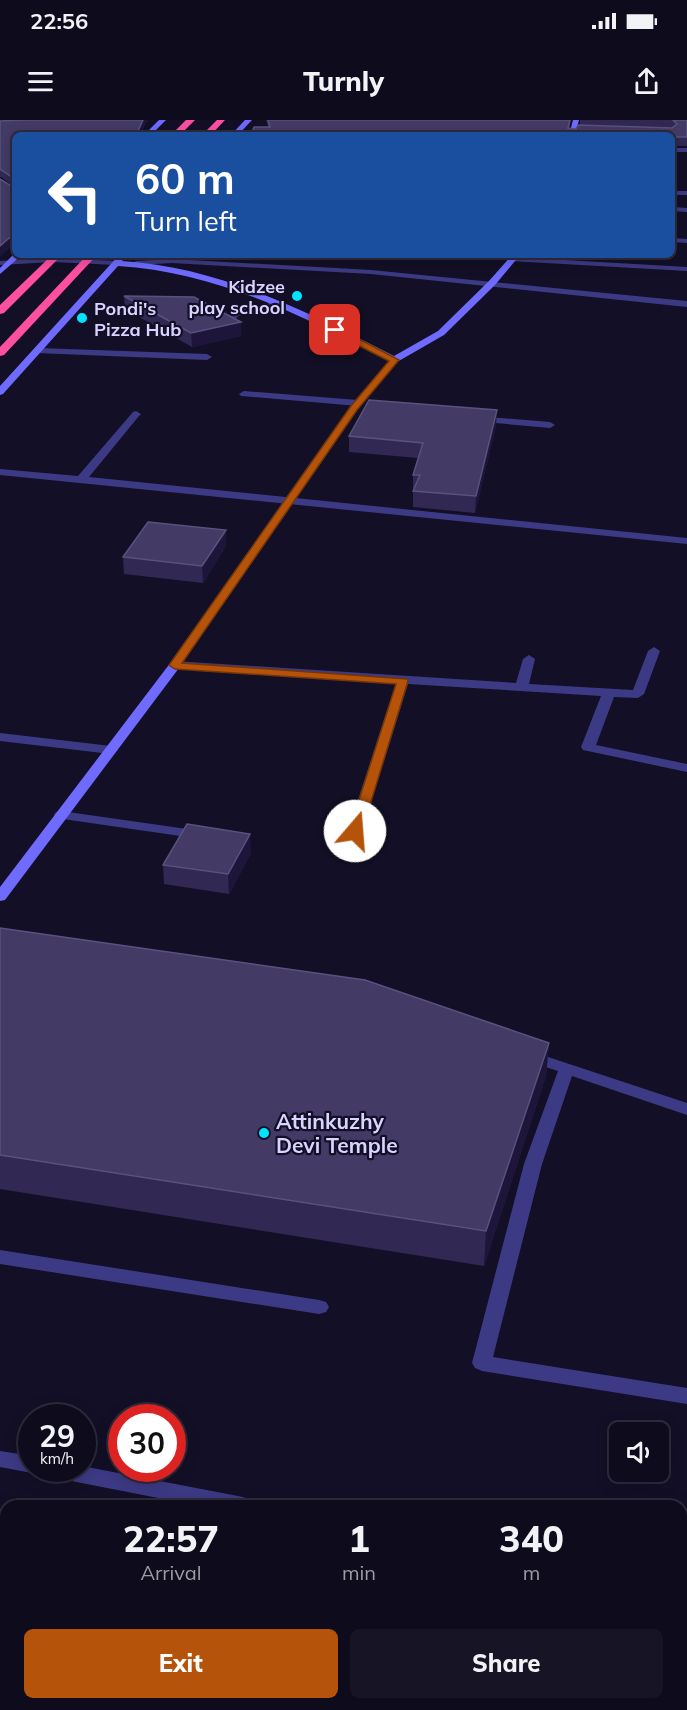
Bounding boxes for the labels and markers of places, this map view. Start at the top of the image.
place label: Kidzee play school [188,275,285,319]
marker: Kidzee play school [290,289,304,303]
place label: Pondi's Pizza Hub [94,297,181,341]
pin [309,304,360,355]
marker: Pondi's Pizza Hub [75,311,89,325]
place label: Attinkuzhy Devi Temple [276,1108,398,1158]
marker: Attinkuzhy Devi Temple [257,1126,271,1140]

